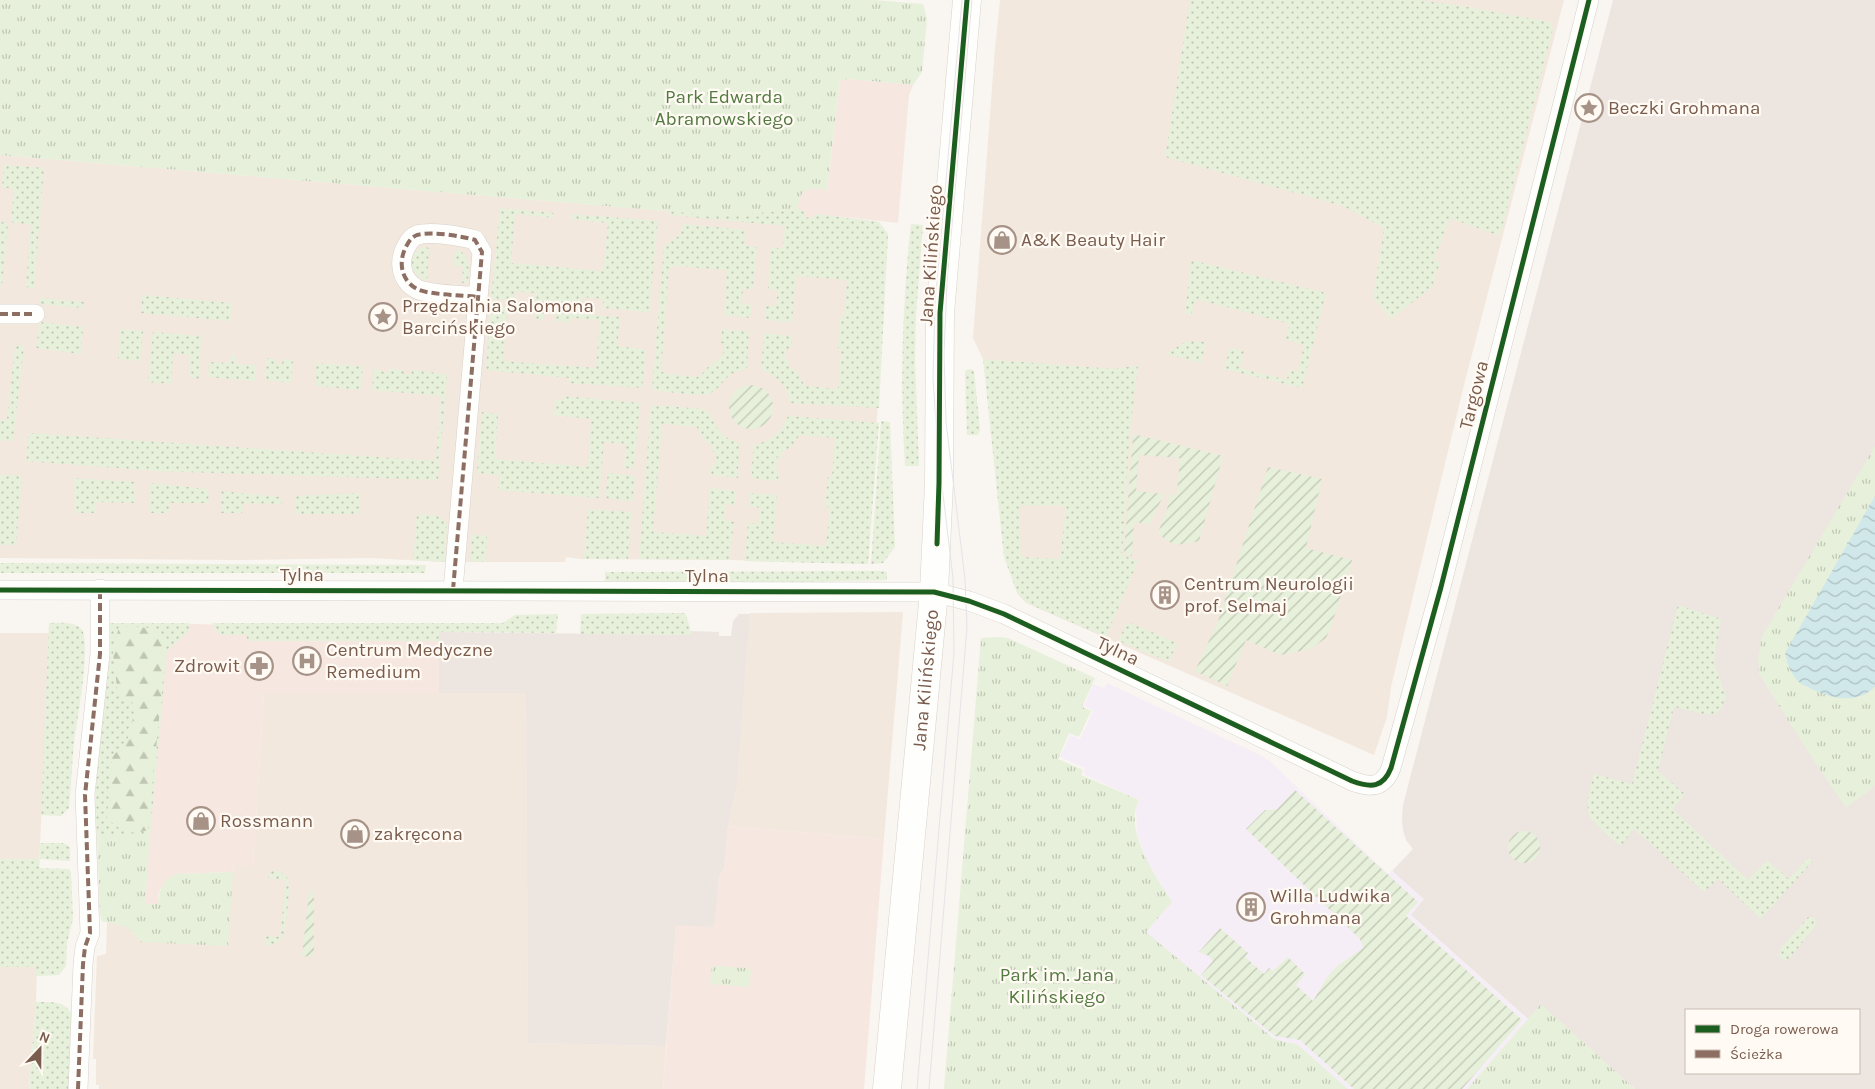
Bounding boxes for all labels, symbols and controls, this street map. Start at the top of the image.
park label: Park Edwarda Abramowskiego [655,86,793,130]
place icon: Beczki Grohmana [1574,93,1604,123]
place label: Beczki Grohmana [1608,97,1760,119]
street label: Jana Kilińskiego [915,184,947,326]
shop icon: A&K Beauty Hair [987,225,1017,255]
place label: A&K Beauty Hair [1021,229,1165,251]
place label: Przędzalnia Salomona Barcińskiego [402,295,594,339]
place icon: Przędzalnia Salomona Barcińskiego [368,302,398,332]
street label: Targowa [1455,358,1493,432]
street label: Tylna [280,564,324,586]
street label: Tylna [685,565,729,587]
place label: Centrum Neurologii prof. Selmaj [1184,573,1354,617]
building icon: Centrum Neurologii prof. Selmaj [1150,580,1180,610]
street label: Jana Kilińskiego [908,608,943,751]
street label: Tylna [1093,632,1143,670]
place label: Centrum Medyczne Remedium [326,639,493,683]
hospital icon: Centrum Medyczne Remedium [292,646,322,676]
pharmacy icon: Zdrowit [244,651,274,681]
place label: Zdrowit [174,655,240,677]
shop icon: Rossmann [186,806,216,836]
place label: Rossmann [220,810,313,832]
shop icon: zakręcona [340,819,370,849]
place label: zakręcona [374,823,463,845]
place label: Willa Ludwika Grohmana [1270,885,1391,929]
building icon: Willa Ludwika Grohmana [1236,892,1266,922]
park label: Park im. Jana Kilińskiego [1000,964,1114,1008]
legend [1685,1009,1860,1074]
text: Droga rowerowa [1730,1020,1839,1038]
north arrow [15,1024,65,1074]
text: N [37,1028,53,1047]
text: Ścieżka [1730,1045,1783,1063]

